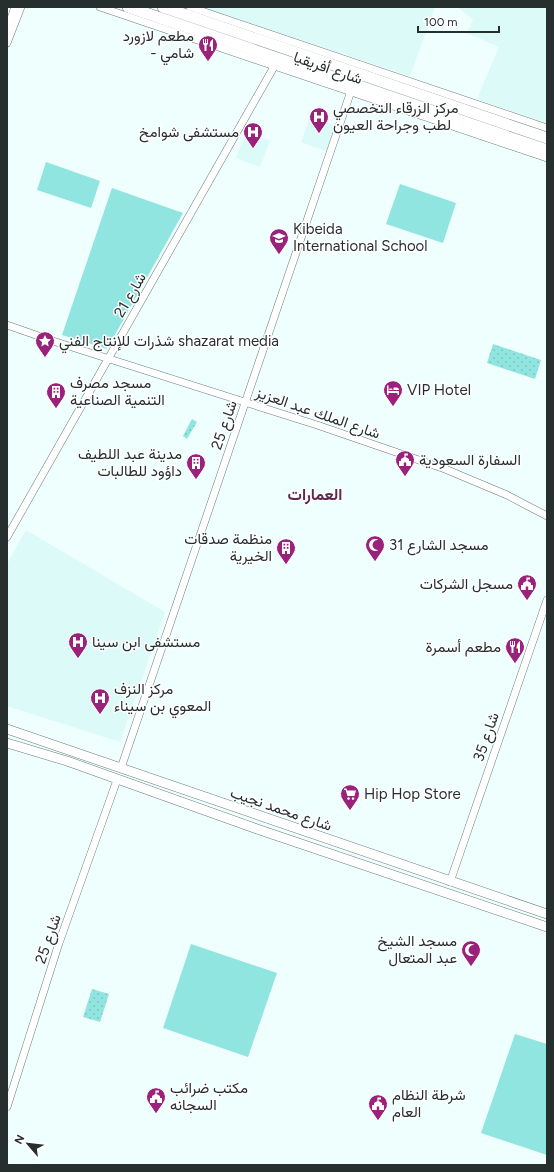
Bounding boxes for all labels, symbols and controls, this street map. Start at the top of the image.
scale bar [418,8,499,34]
text: 100 m [424,15,458,29]
place label: مطعم لازورد - شامي [123,27,194,66]
restaurant icon: مطعم لازورد - شامي [197,34,219,62]
street label: شارع أفريقيا [291,48,365,90]
place label: مركز الزرقاء التخصصي لطب وجراحة العيون [333,99,459,134]
hospital icon: مركز الزرقاء التخصصي لطب وجراحة العيون [308,106,330,134]
hospital icon: مستشفى شوامخ [242,121,264,149]
place label: مستشفى شوامخ [139,123,239,143]
place label: Kibeida International School [293,220,428,255]
school or university icon: Kibeida International School [268,227,290,255]
street label: شارع 21 [110,269,152,321]
place icon: شذرات للإنتاج الفني shazarat media [34,330,56,358]
place label: شذرات للإنتاج الفني shazarat media [59,332,279,354]
place label: مسجد مصرف التنمية الصناعية [70,374,165,409]
hotel icon: VIP Hotel [382,379,404,407]
building icon: مسجد مصرف التنمية الصناعية [45,381,67,409]
place label: VIP Hotel [407,381,471,399]
street label: شارع الملك عبد العزيز [252,383,383,445]
street label: شارع 25 [207,398,243,453]
place label: مدينة عبد اللطيف داؤود للطالبات [78,445,182,480]
public building icon: السفارة السعودية [394,449,416,477]
place label: السفارة السعودية [419,451,521,469]
building icon: مدينة عبد اللطيف داؤود للطالبات [185,452,207,480]
district label: العمارات [288,485,342,505]
place label: منظمة صدقات الخيرية [184,530,272,565]
mosque icon: مسجد الشارع 31 [364,534,386,562]
place label: مسجد الشارع 31 [389,536,488,556]
building icon: منظمة صدقات الخيرية [275,537,297,565]
public building icon: مسجل الشركات [516,573,538,601]
place label: مسجل الشركات [420,575,513,593]
hospital icon: مستشفى ابن سينا [67,631,89,659]
place label: مستشفى ابن سينا [92,633,200,652]
restaurant icon: مطعم أسمرة [504,636,526,664]
place label: مطعم أسمرة [426,638,501,657]
place label: مركز النزف المعوي بن سيناء [114,680,211,719]
hospital icon: مركز النزف المعوي بن سيناء [89,687,111,715]
street label: شارع 35 [469,710,505,765]
street label: شارع محمد نجيب [227,783,334,837]
supermarket icon: Hip Hop Store [339,783,361,811]
place label: Hip Hop Store [364,785,461,803]
street label: شارع 25 [31,912,67,967]
place label: مسجد الشيخ عبد المتعال [377,932,457,967]
mosque icon: مسجد الشيخ عبد المتعال [460,939,482,967]
place label: مكتب ضرائب السجانه [170,1079,248,1114]
public building icon: مكتب ضرائب السجانه [145,1086,167,1114]
place label: شرطة النظام العام [392,1086,466,1122]
public building icon: شرطة النظام العام [367,1093,389,1121]
north arrow [8,1124,48,1164]
text: N [12,1133,27,1146]

